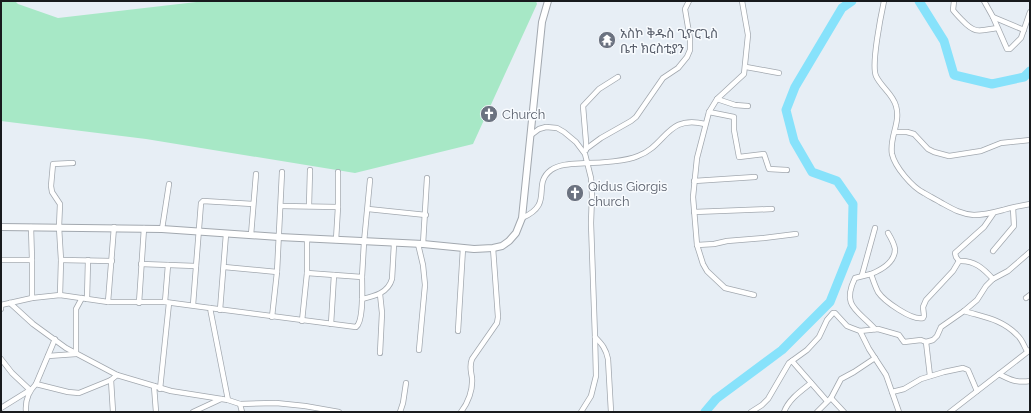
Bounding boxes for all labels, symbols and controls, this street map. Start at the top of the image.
place label: አስኮ ቅዱስ ጊዮርጊስ ቤተ ክርስቲያን [620,26,718,56]
temple icon: አስኮ ቅዱስ ጊዮርጊስ ቤተ ክርስቲያን [597,30,617,50]
church icon: Church [479,104,499,124]
place label: Church [502,107,545,122]
place label: Qidus Giorgis church [588,179,667,209]
church icon: Qidus Giorgis church [565,183,585,203]

